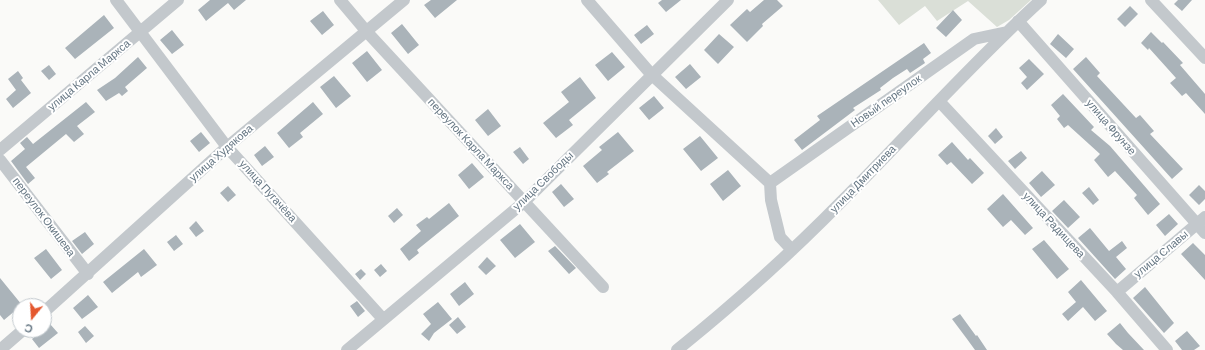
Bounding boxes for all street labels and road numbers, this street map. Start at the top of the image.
street label: улица Карла Маркса [45,37,133,113]
street label: Новый переулок [848,72,924,130]
street label: переулок Карла Маркса [425,96,517,192]
street label: улица Фрунзе [1083,96,1139,158]
street label: улица Худякова [187,122,255,184]
street label: улица Дмитриева [827,142,899,216]
street label: улица Свободы [510,149,576,213]
street label: улица Пугачёва [237,157,299,225]
street label: переулок Окишева [10,175,78,259]
street label: улица Радищева [1020,189,1088,261]
street label: улица Славы [1131,228,1191,280]

